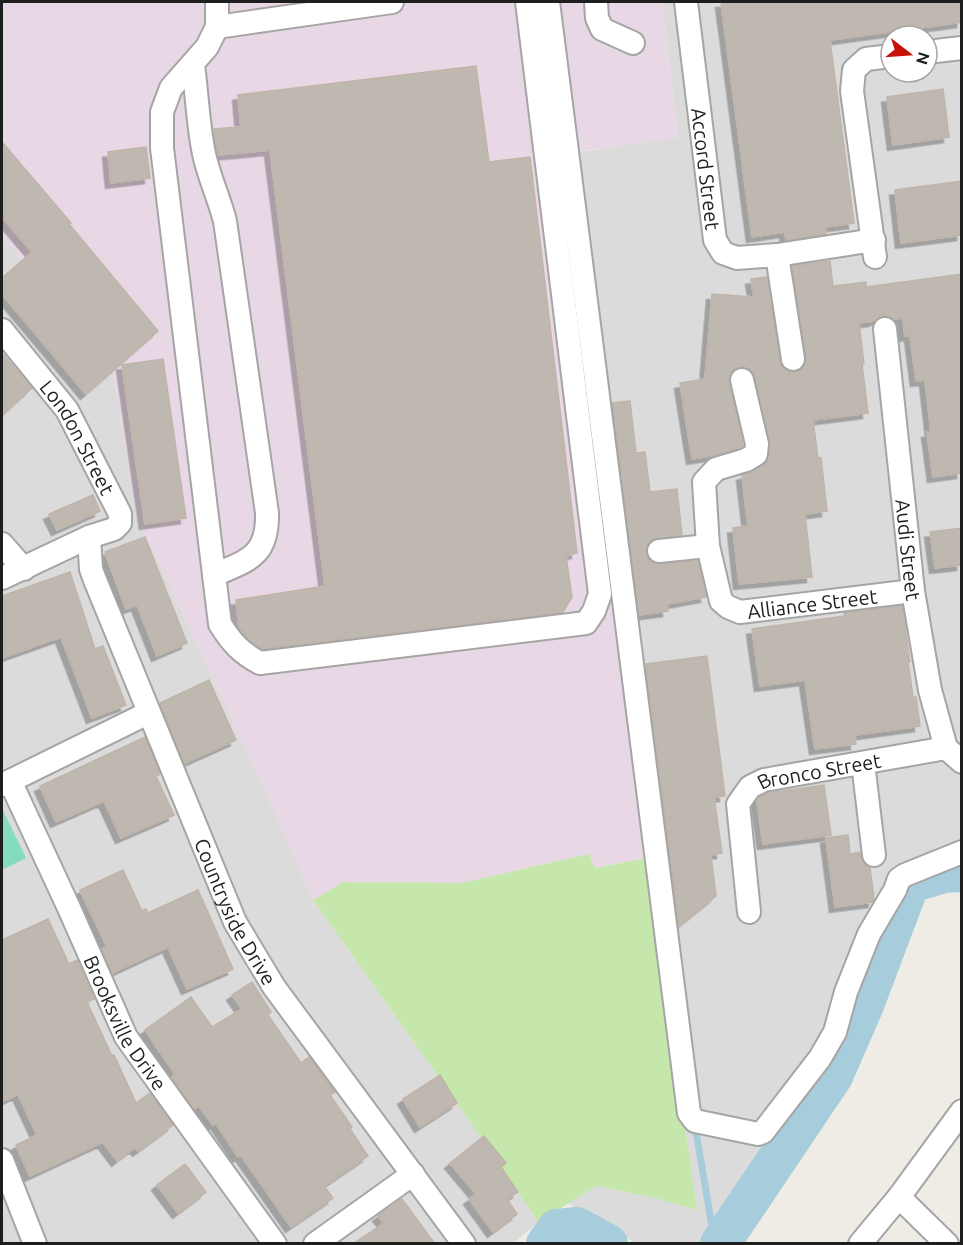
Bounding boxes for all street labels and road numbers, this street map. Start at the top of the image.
street label: Accord Street [687,106,725,231]
street label: London Street [36,375,120,498]
street label: Audi Street [892,498,926,602]
street label: Alliance Street [746,584,879,623]
street label: Bronco Street [753,748,883,793]
street label: Countryside Drive [190,835,281,989]
street label: Brooksville Drive [80,952,172,1094]

